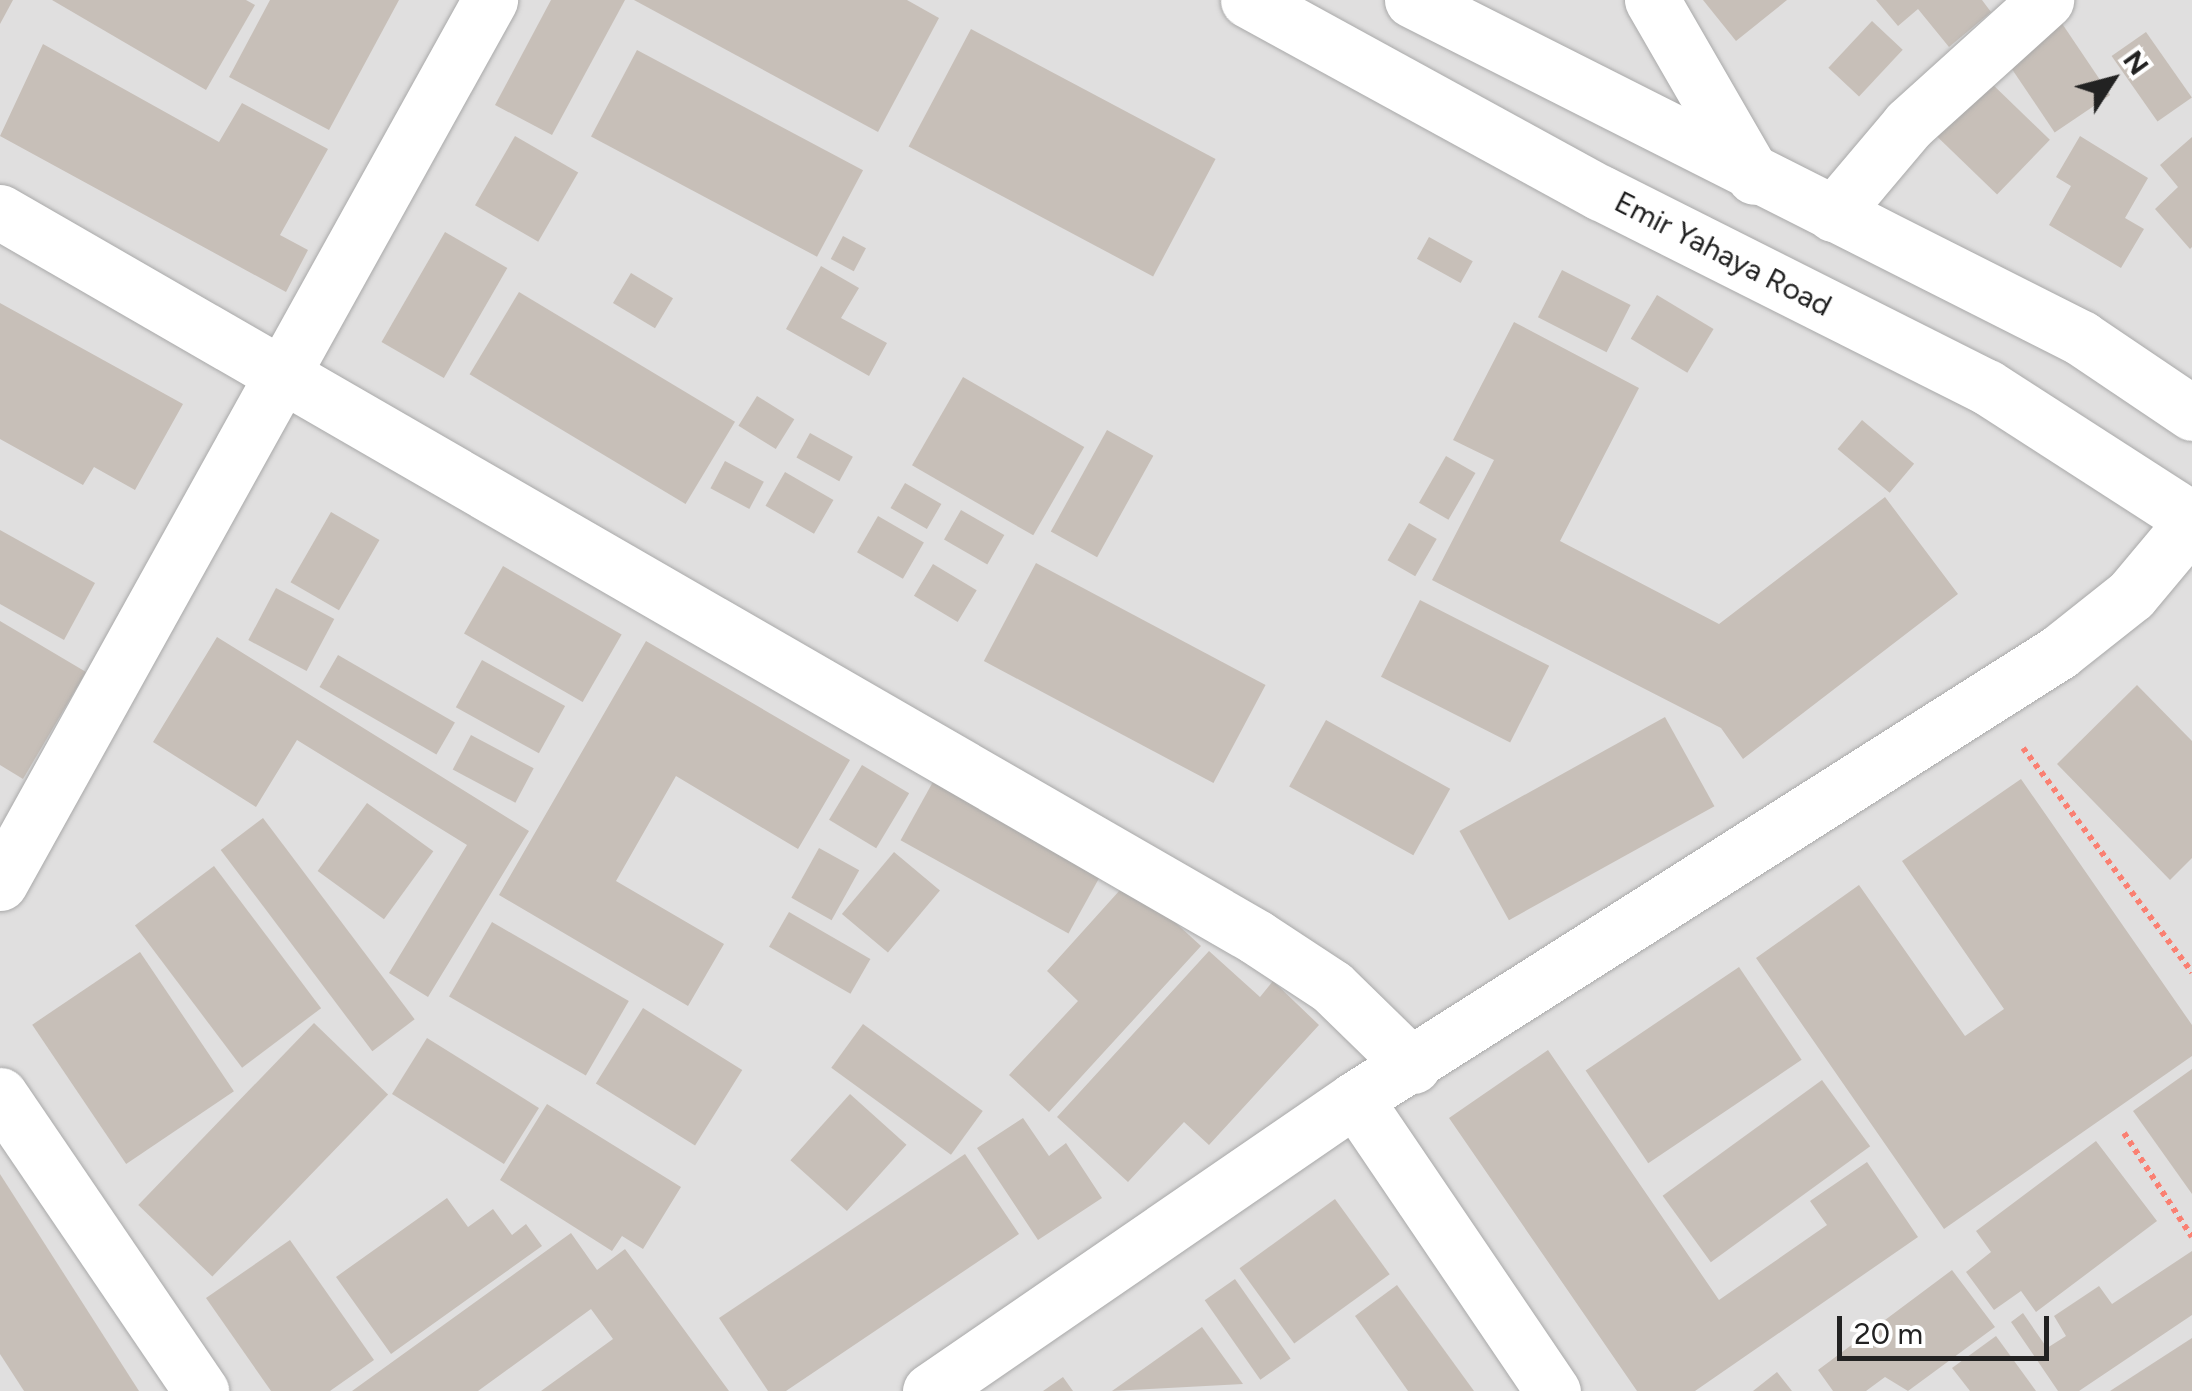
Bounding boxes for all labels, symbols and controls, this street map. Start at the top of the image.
north arrow [2062,30,2162,130]
text: N [2116,44,2156,81]
street label: Emir Yahaya Road [1609,184,1837,324]
scale bar [1842,1296,2054,1358]
text: 20 m [1854,1315,1923,1352]

